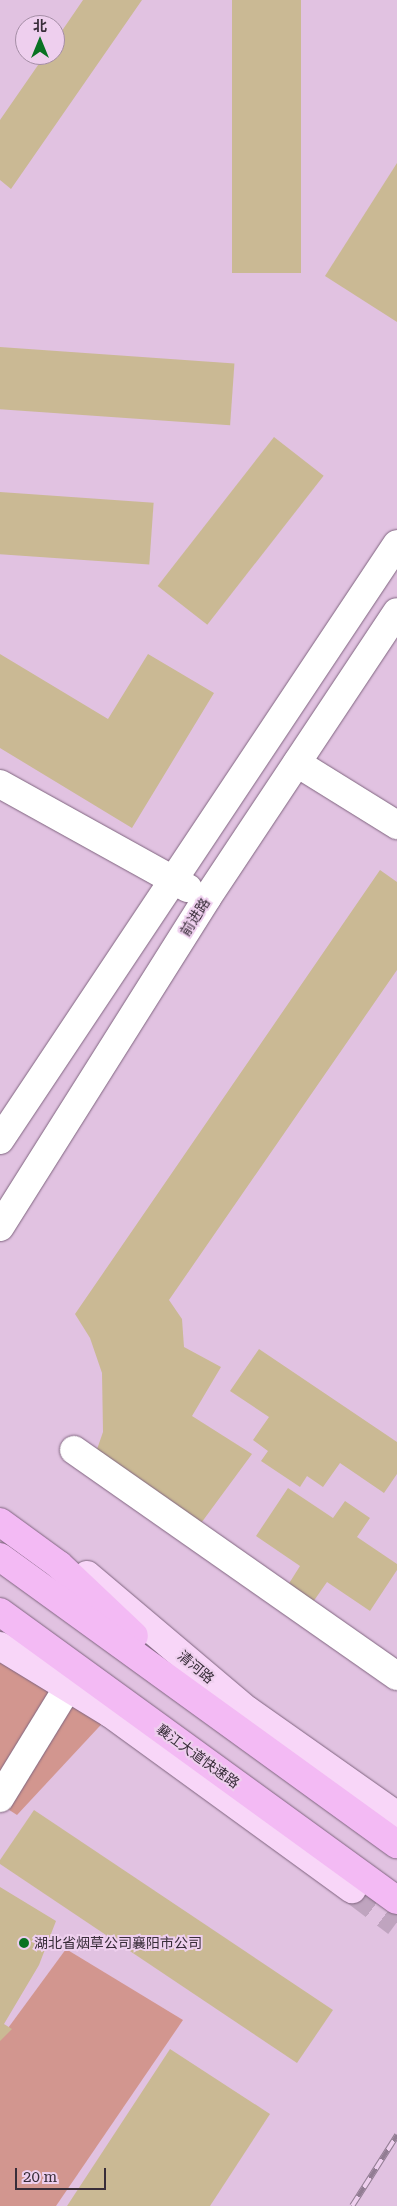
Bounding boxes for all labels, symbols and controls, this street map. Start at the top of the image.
north arrow [15,15,65,65]
text: 北 [33,18,47,34]
street label: 前进路 [177,895,213,939]
street label: 清河路 [175,1647,217,1687]
street label: 襄江大道快速路 [153,1720,243,1792]
place label: 湖北省烟草公司襄阳市公司 [34,1935,202,1951]
marker: 湖北省烟草公司襄阳市公司 [18,1937,30,1949]
scale bar [18,2158,109,2190]
text: 20 m [23,2168,57,2186]

